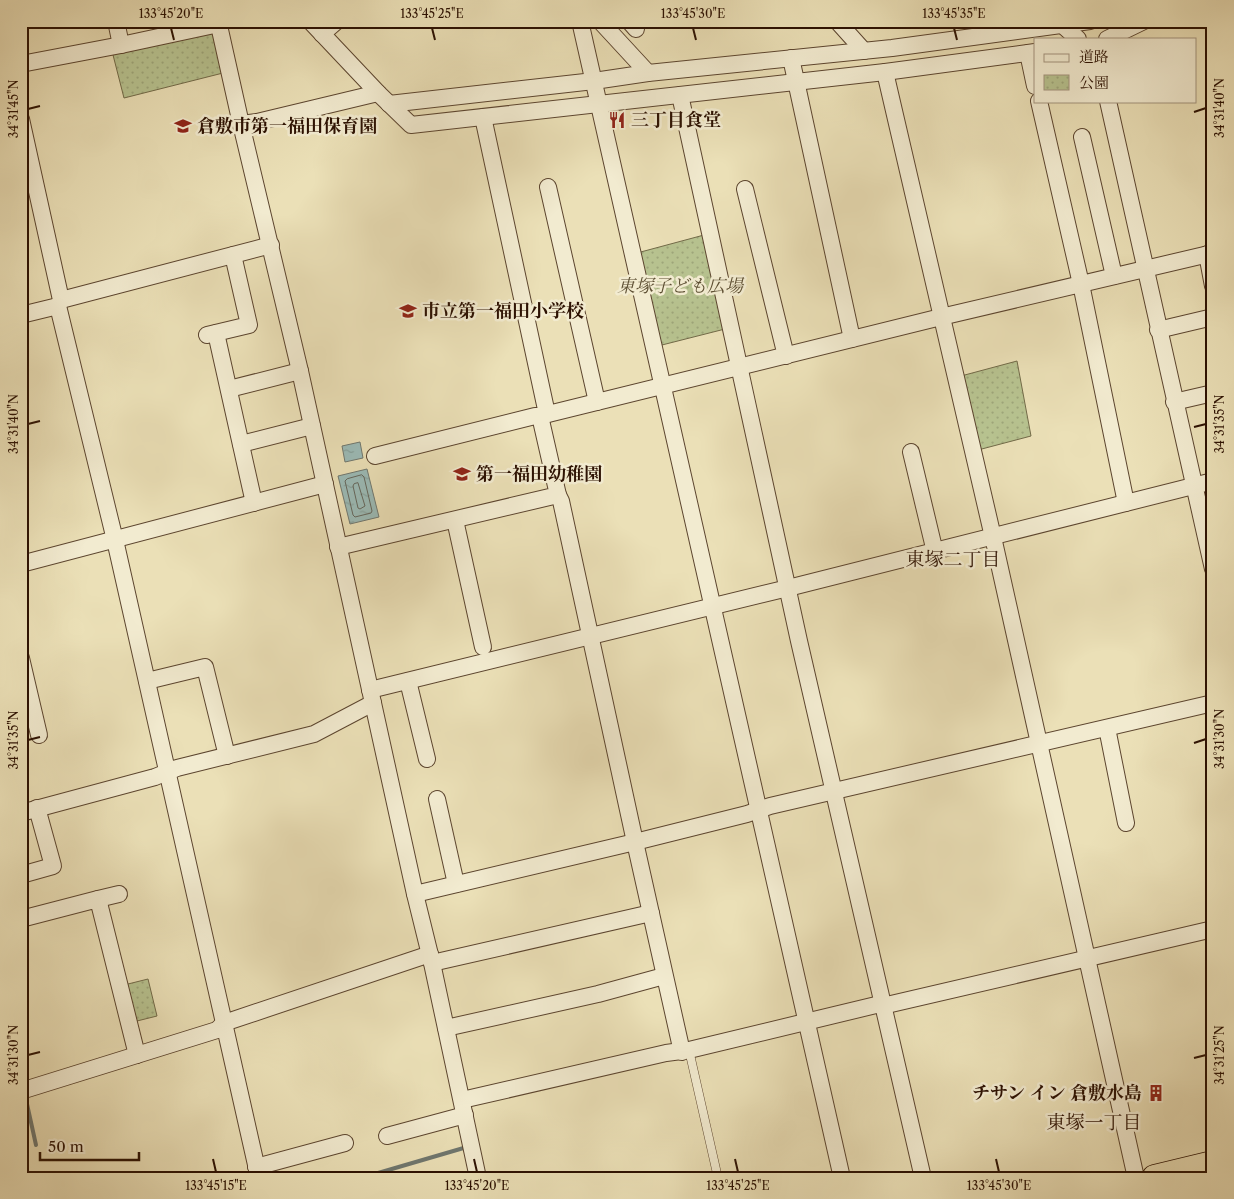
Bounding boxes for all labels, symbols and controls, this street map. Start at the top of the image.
text: 133°45'20"E [139,6,203,21]
text: 133°45'25"E [400,6,464,21]
text: 133°45'30"E [661,6,725,21]
text: 133°45'35"E [922,6,986,21]
legend [1034,38,1196,102]
text: 道路 [1079,47,1109,66]
text: 公園 [1079,73,1109,92]
text: 34°31'40"N [1212,78,1227,138]
text: 34°31'45"N [6,80,21,138]
place label: 三丁目食堂 [631,109,721,131]
restaurant icon: 三丁目食堂 [607,110,627,130]
place label: 倉敷市第一福田保育園 [197,115,377,137]
school or university icon: 倉敷市第一福田保育園 [173,116,193,136]
park label: 東塚子ども広場 [617,275,745,297]
place label: 市立第一福田小学校 [422,300,584,322]
school or university icon: 市立第一福田小学校 [398,301,418,321]
text: 34°31'40"N [6,394,21,454]
text: 34°31'35"N [1212,394,1227,454]
place label: 第一福田幼稚園 [476,463,602,485]
school or university icon: 第一福田幼稚園 [452,464,472,484]
district label: 東塚二丁目 [905,548,1001,571]
text: 34°31'30"N [1212,709,1227,769]
text: 34°31'35"N [6,710,21,770]
text: 34°31'30"N [6,1025,21,1085]
text: 34°31'25"N [1212,1025,1227,1085]
place label: チサン イン 倉敷水島 [972,1082,1142,1104]
building icon: チサン イン 倉敷水島 [1146,1083,1166,1103]
district label: 東塚一丁目 [1046,1111,1142,1134]
scale bar [40,1129,139,1161]
text: 50 m [48,1137,84,1156]
text: 133°45'15"E [185,1178,247,1193]
text: 133°45'20"E [445,1178,509,1193]
text: 133°45'25"E [706,1178,770,1193]
text: 133°45'30"E [967,1178,1031,1193]

